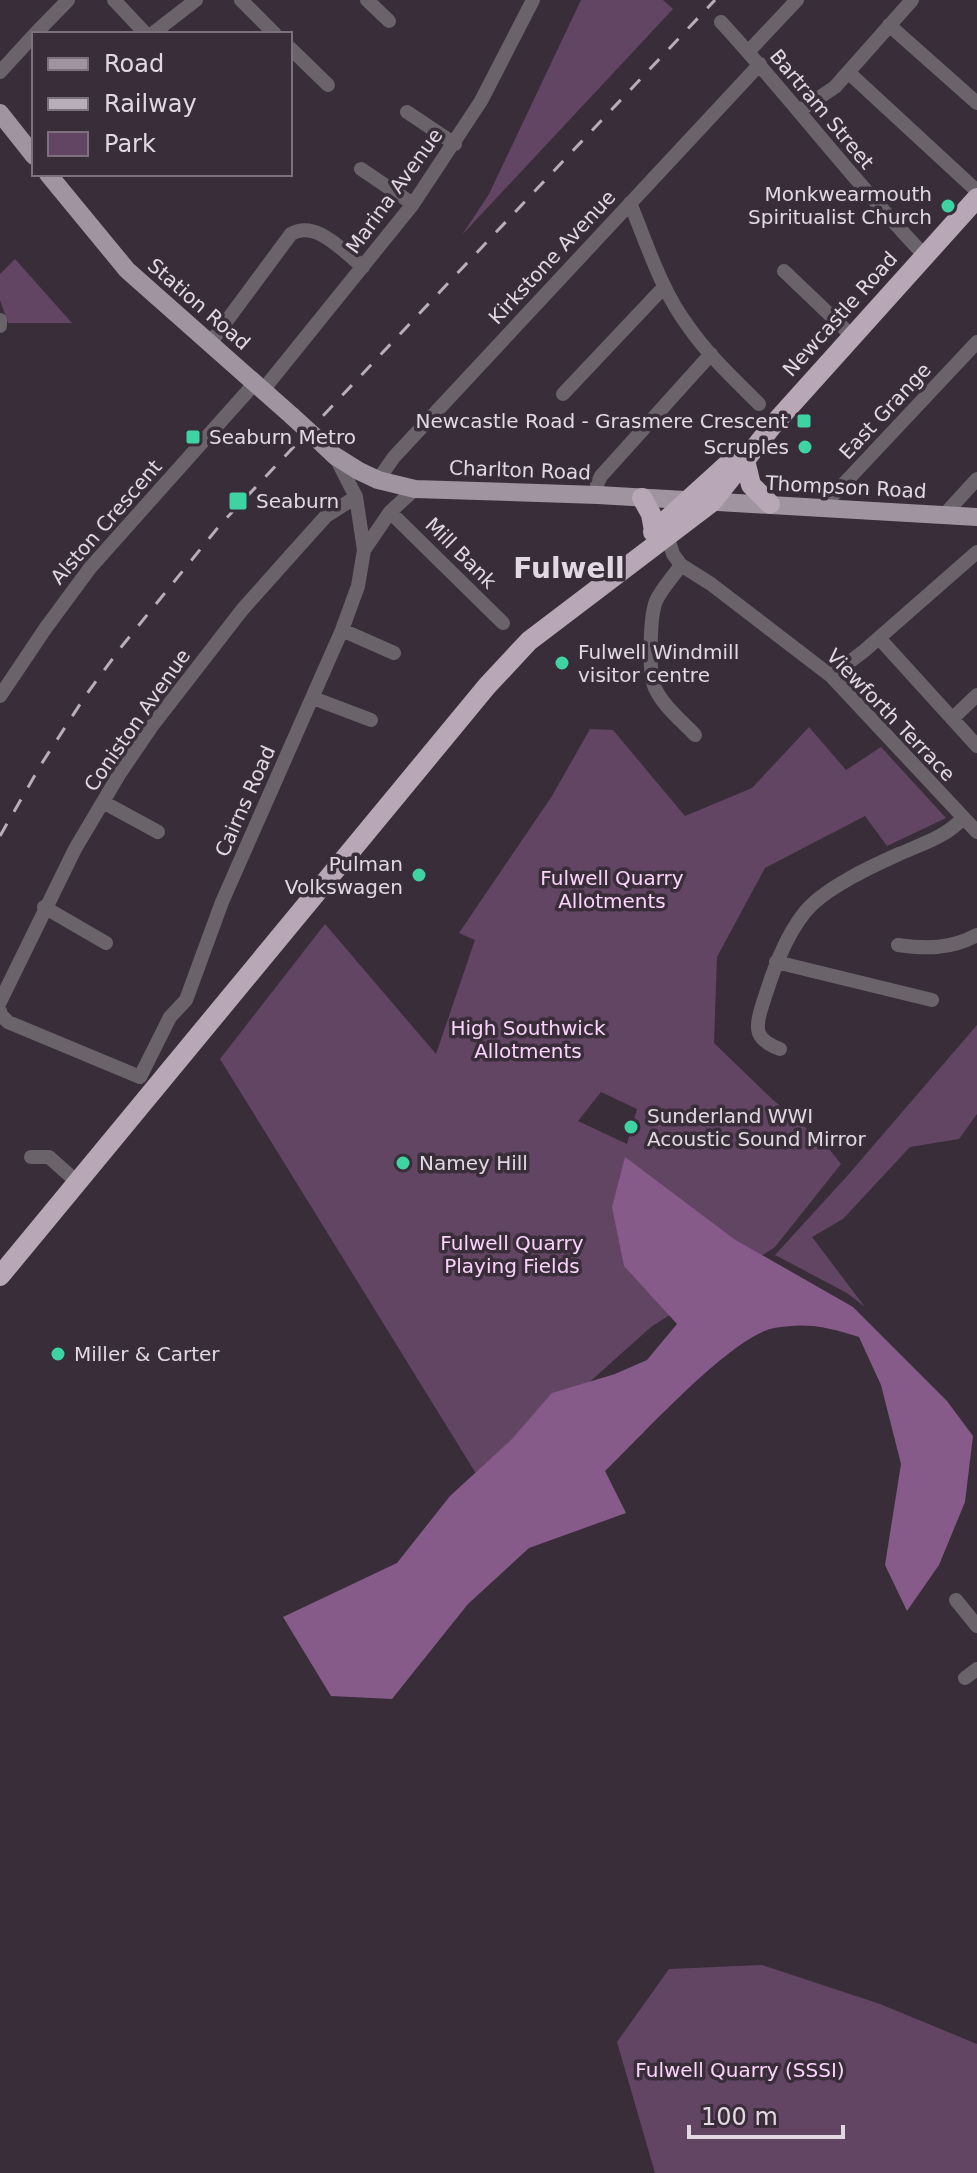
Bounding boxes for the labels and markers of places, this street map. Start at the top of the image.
place label: Monkwearmouth Spiritualist Church [748,182,932,229]
marker: Monkwearmouth Spiritualist Church [939,197,957,215]
place label: Newcastle Road - Grasmere Crescent [416,409,788,433]
marker: Newcastle Road - Grasmere Crescent [795,412,813,430]
place label: Seaburn Metro [209,425,356,449]
marker: Seaburn Metro [184,428,202,446]
place label: Scruples [703,435,789,459]
marker: Scruples [796,438,814,456]
place label: Seaburn [256,489,339,513]
marker: Seaburn [227,490,249,512]
place label: Fulwell Windmill visitor centre [578,640,739,687]
marker: Fulwell Windmill visitor centre [553,654,571,672]
place label: Pulman Volkswagen [285,852,403,899]
marker: Pulman Volkswagen [410,866,428,884]
place label: Sunderland WWI Acoustic Sound Mirror [647,1104,866,1151]
marker: Sunderland WWI Acoustic Sound Mirror [622,1118,640,1136]
place label: Namey Hill [419,1151,528,1175]
marker: Namey Hill [394,1154,412,1172]
place label: Miller & Carter [74,1342,220,1366]
marker: Miller & Carter [49,1345,67,1363]

